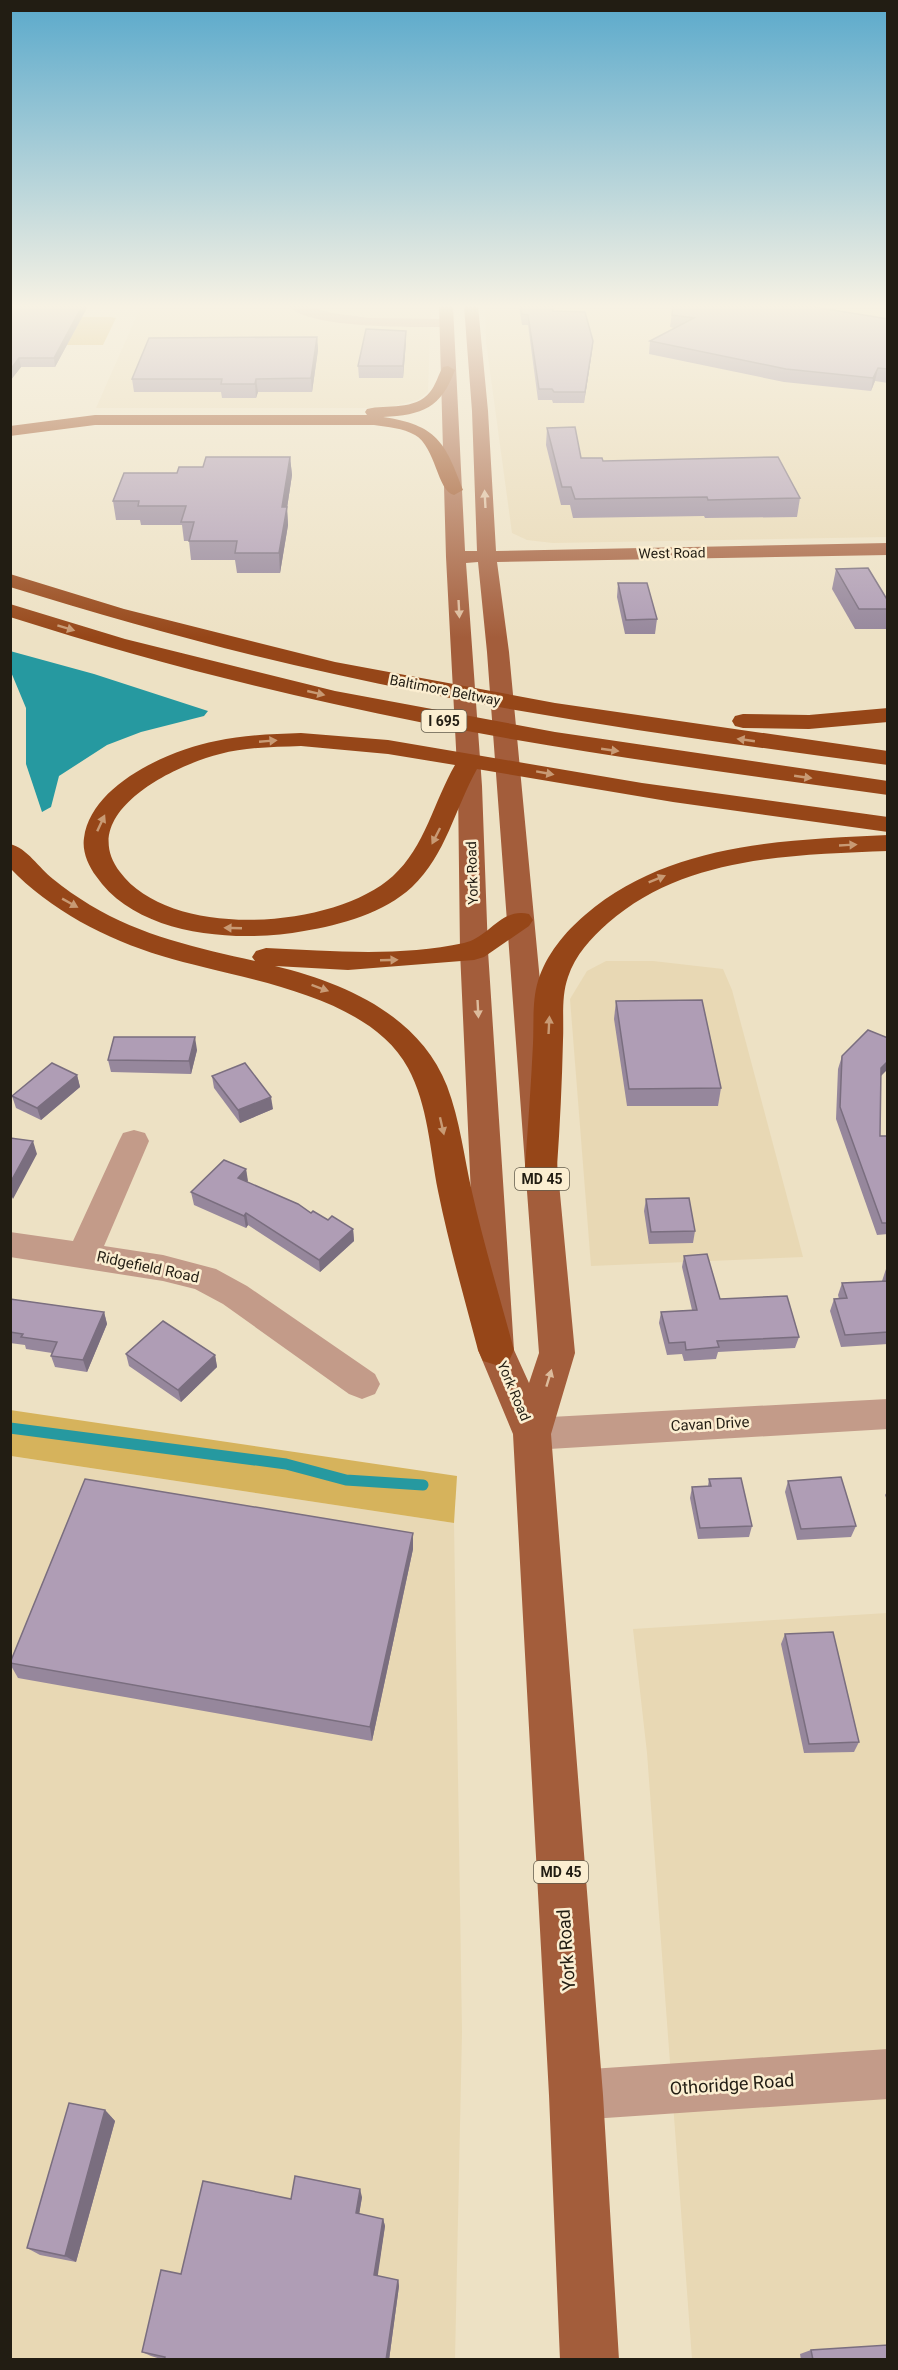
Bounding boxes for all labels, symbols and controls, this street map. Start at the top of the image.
one-way arrow [480,489,489,508]
street label: West Road [638,544,706,562]
one-way arrow [454,600,464,619]
one-way arrow [57,624,75,633]
street label: Baltimore Beltway [388,671,502,709]
one-way arrow [307,689,325,699]
road number: I 695 [422,710,466,732]
one-way arrow [737,735,756,744]
one-way arrow [259,737,278,746]
one-way arrow [601,745,620,754]
one-way arrow [535,769,554,778]
one-way arrow [794,772,813,781]
one-way arrow [97,815,106,832]
one-way arrow [432,827,442,845]
street label: York Road [463,841,481,905]
one-way arrow [839,841,858,850]
one-way arrow [648,874,666,883]
one-way arrow [61,898,78,908]
one-way arrow [224,923,243,933]
one-way arrow [379,955,398,964]
one-way arrow [311,983,329,993]
one-way arrow [473,1000,482,1019]
one-way arrow [544,1016,554,1035]
one-way arrow [438,1117,448,1136]
road number: MD 45 [515,1168,569,1190]
street label: Ridgefield Road [95,1247,201,1287]
street label: York Road [494,1359,534,1423]
one-way arrow [545,1369,554,1387]
street label: Cavan Drive [670,1413,750,1435]
road number: MD 45 [534,1861,588,1883]
street label: York Road [553,1909,579,1991]
street label: Othoridge Road [669,2069,795,2099]

